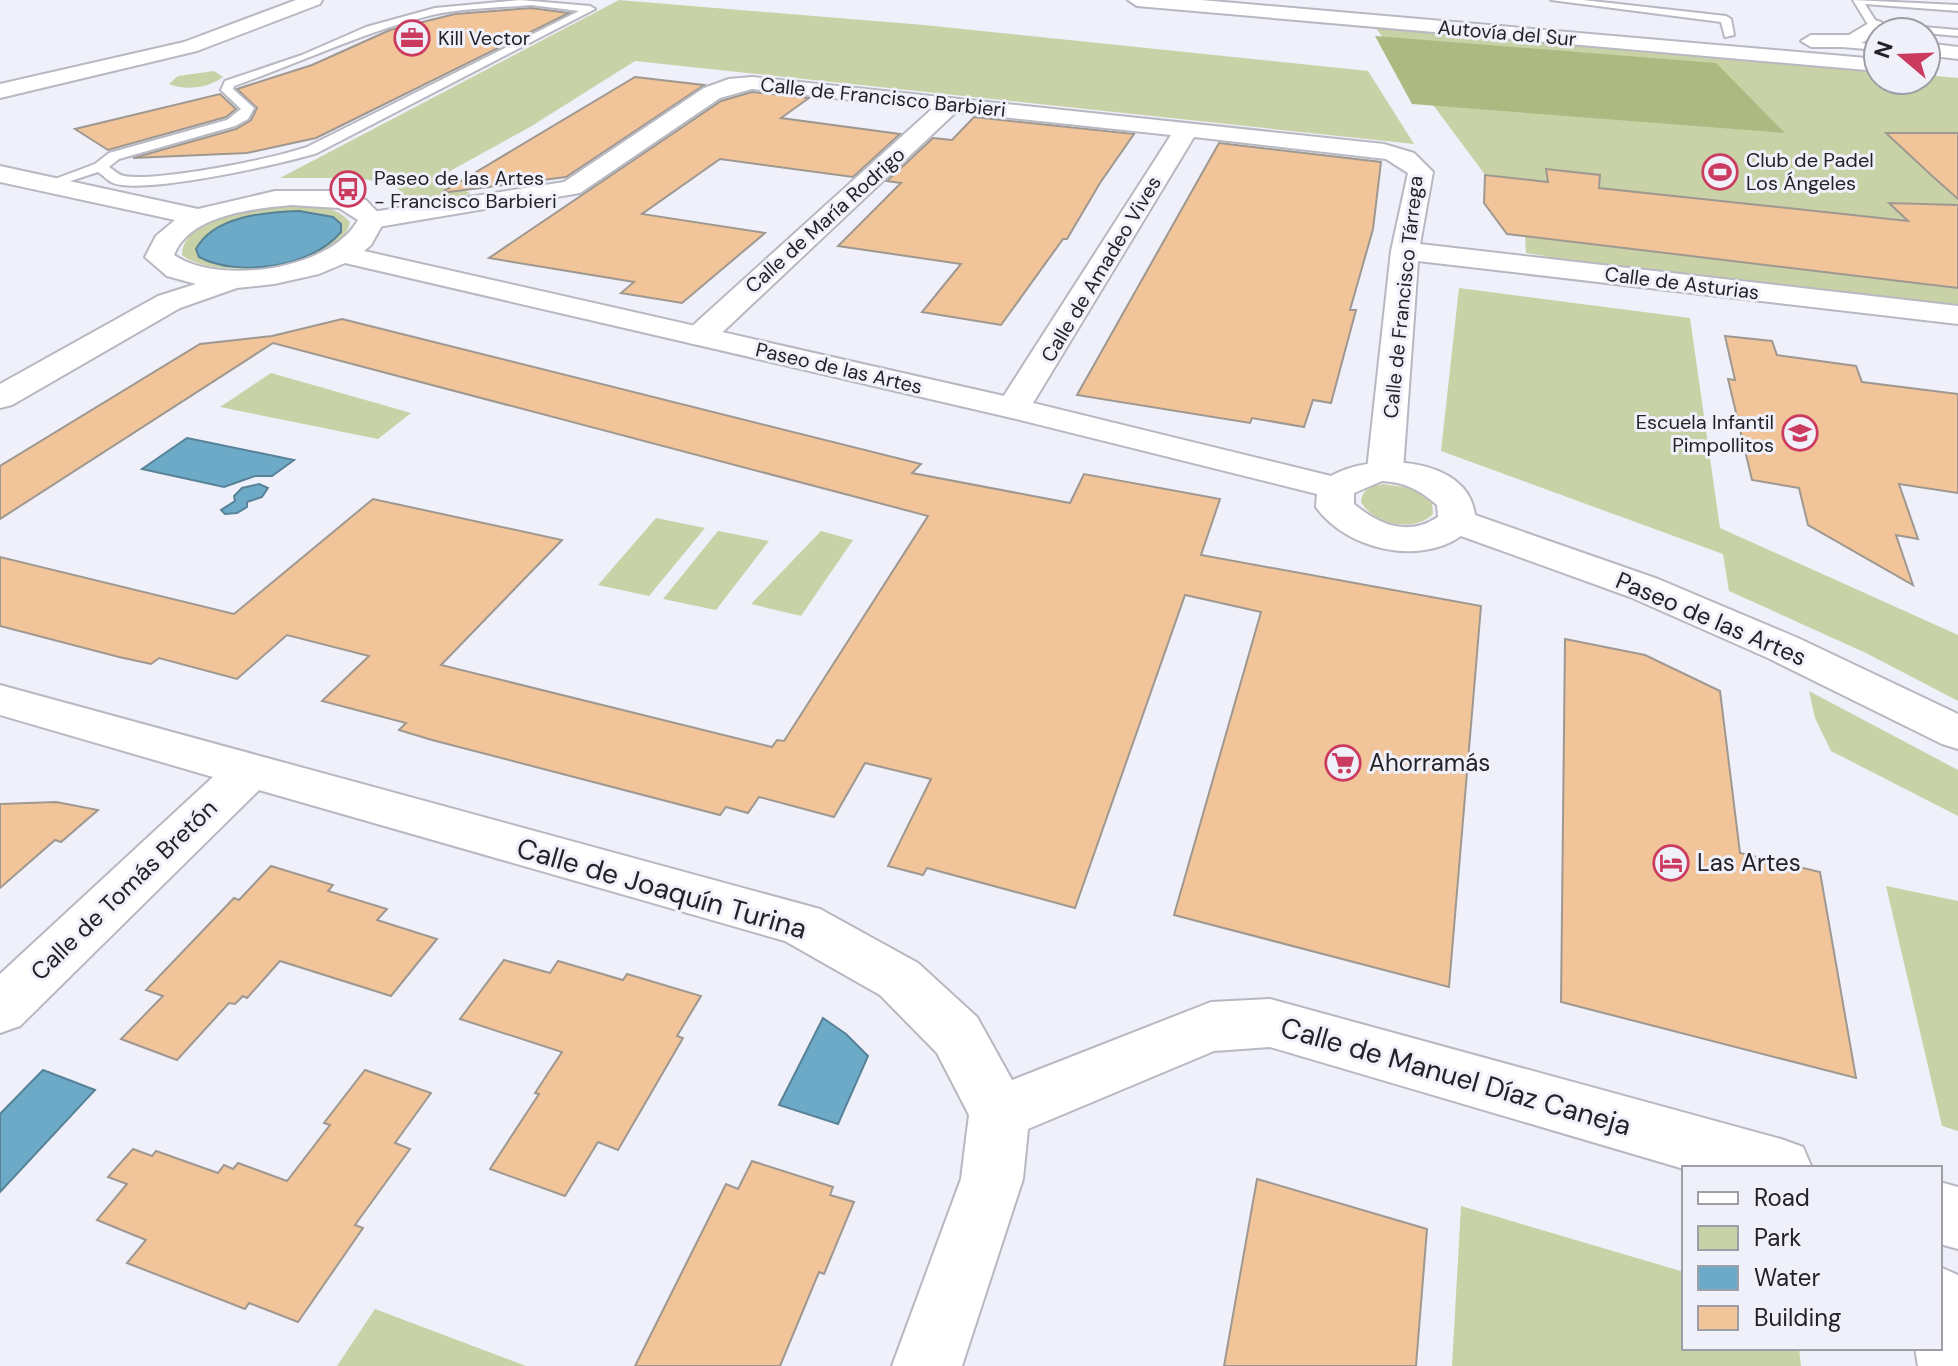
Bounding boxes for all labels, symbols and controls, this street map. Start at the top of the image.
street label: Autovía del Sur [1437,14,1577,52]
north arrow [1862,16,1942,96]
office icon: Kill Vector [393,19,431,57]
place label: Kill Vector [438,25,530,51]
text: N [1867,37,1900,62]
street label: Calle de Francisco Barbieri [759,71,1007,123]
street label: Calle de María Rodrigo [740,141,910,299]
place label: Club de Padel Los Ángeles [1746,147,1874,196]
sports icon: Club de Padel Los Ángeles [1701,153,1739,191]
place label: Paseo de las Artes - Francisco Barbieri [374,165,557,214]
bus stop icon: Paseo de las Artes - Francisco Barbieri [329,170,367,208]
street label: Calle de Amadeo Vives [1035,171,1167,367]
street label: Calle de Francisco Tárrega [1377,174,1429,420]
street label: Calle de Asturias [1603,261,1761,305]
street label: Paseo de las Artes [753,336,925,400]
place label: Escuela Infantil Pimpollitos [1636,409,1774,458]
school or university icon: Escuela Infantil Pimpollitos [1781,414,1819,452]
street label: Paseo de las Artes [1611,564,1811,673]
supermarket icon: Ahorramás [1324,744,1362,782]
place label: Ahorramás [1369,747,1490,778]
street label: Calle de Tomás Bretón [24,792,223,987]
street label: Calle de Joaquín Turina [513,829,811,948]
hotel icon: Las Artes [1652,844,1690,882]
place label: Las Artes [1697,847,1801,878]
street label: Calle de Manuel Díaz Caneja [1276,1009,1635,1144]
legend [1682,1166,1942,1350]
text: Road [1754,1182,1810,1213]
text: Park [1754,1222,1801,1253]
text: Water [1754,1262,1820,1293]
text: Building [1754,1302,1841,1333]

